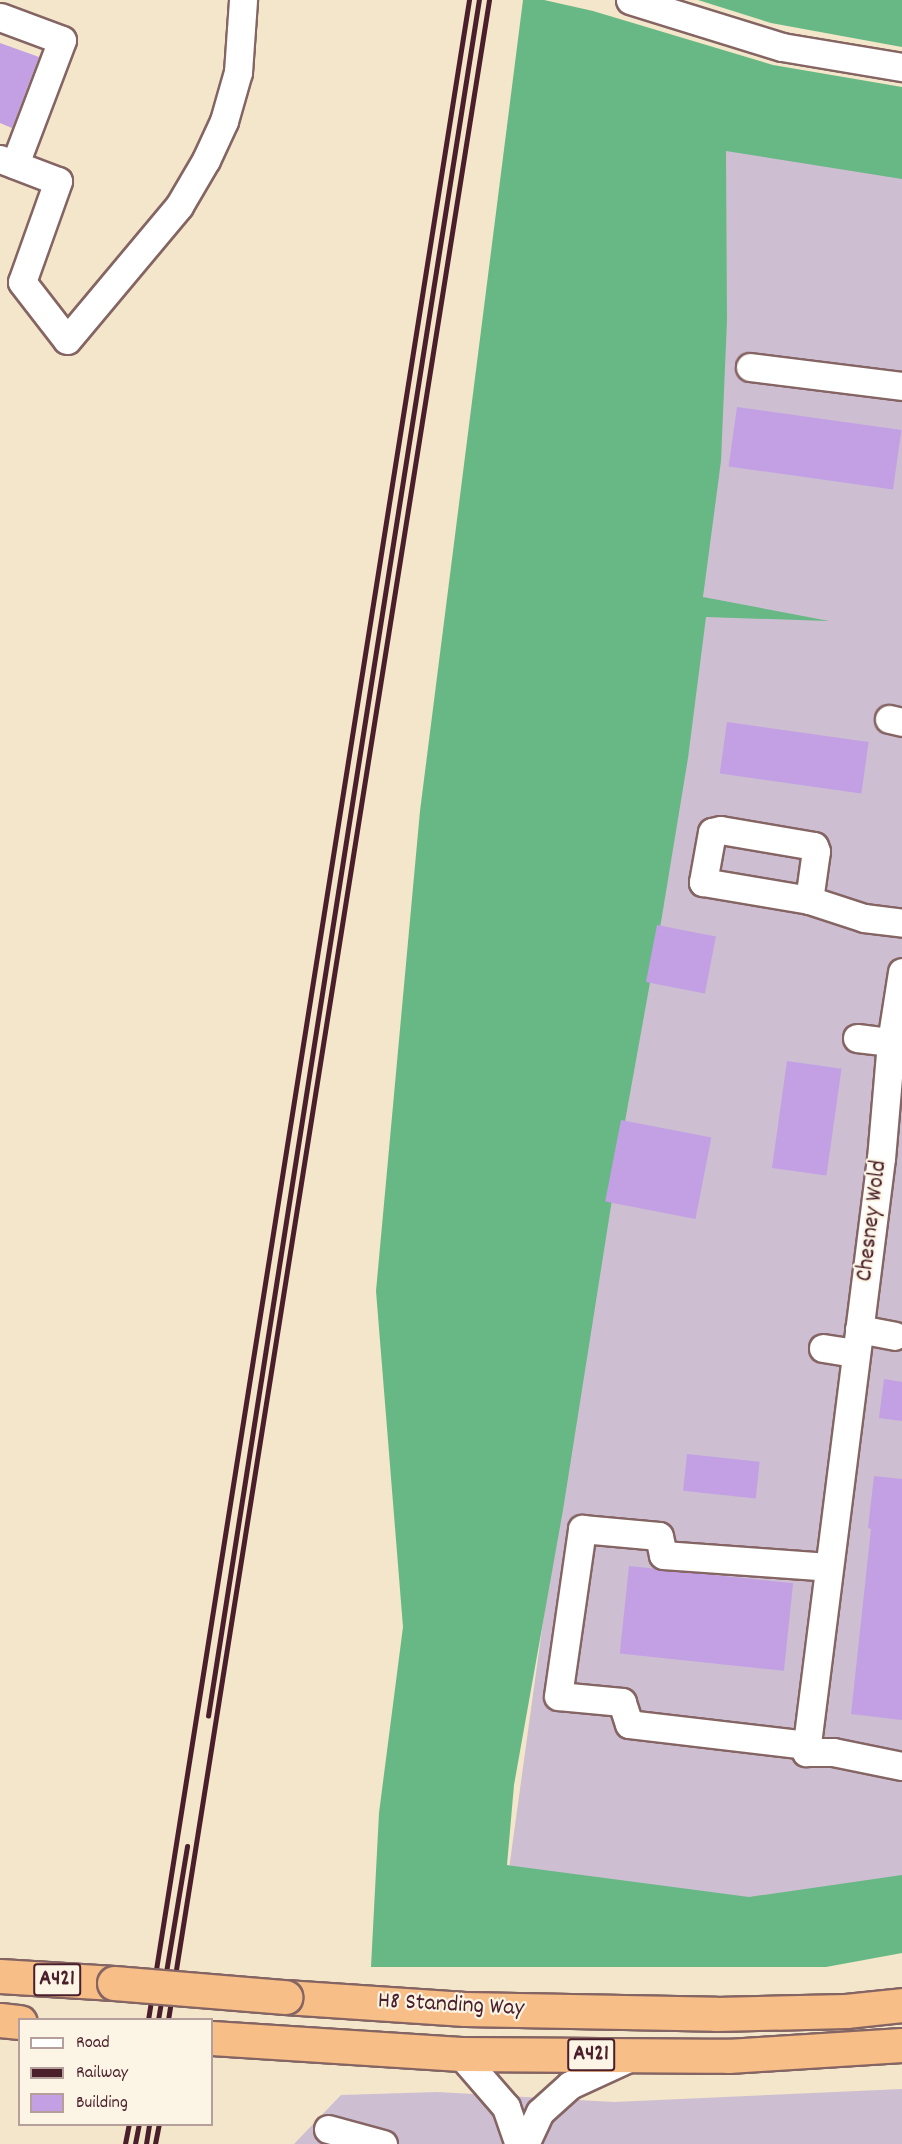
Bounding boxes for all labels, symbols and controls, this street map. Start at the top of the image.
street label: Chesney Wold [851,1159,895,1283]
road number: A421 [33,1961,81,1999]
street label: H8 Standing Way [377,1988,525,2024]
legend [18,2018,213,2126]
text: Road [76,2031,110,2056]
road number: A421 [567,2036,615,2074]
text: Railway [76,2061,128,2086]
text: Building [76,2091,128,2116]

